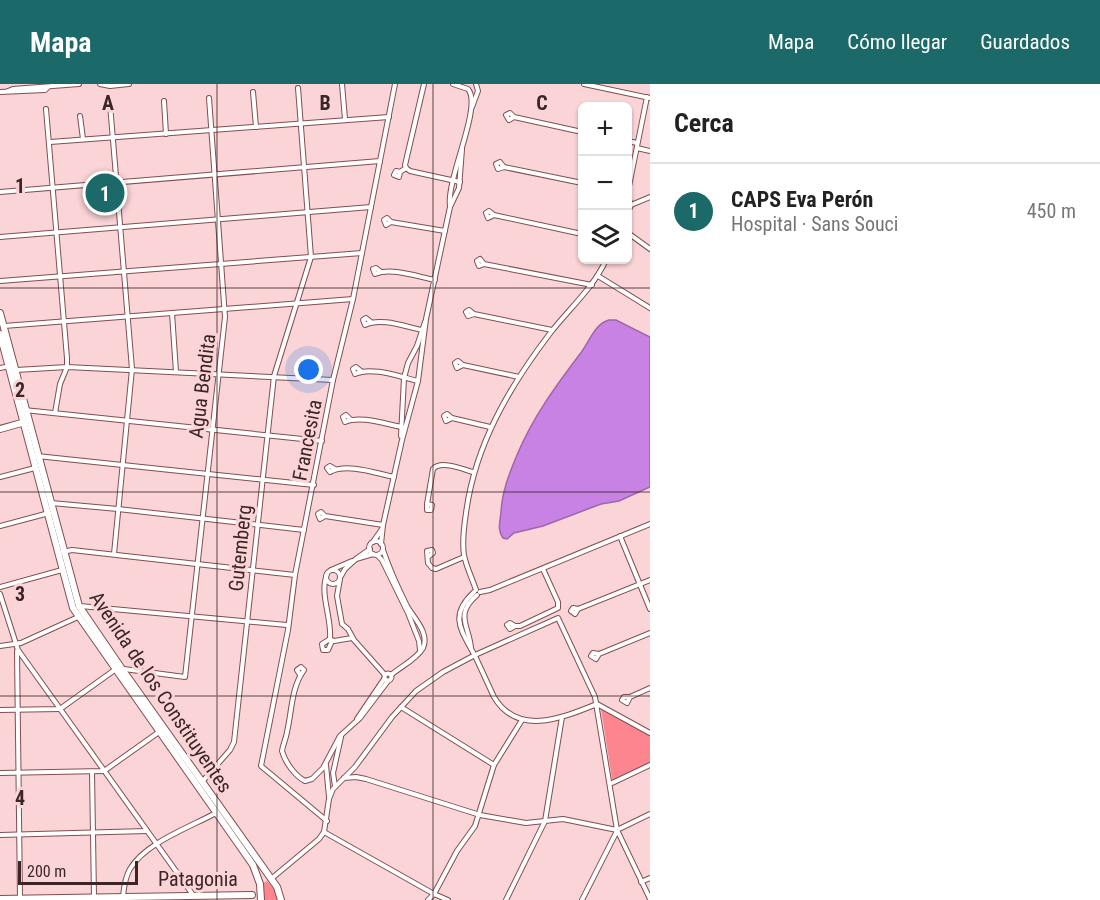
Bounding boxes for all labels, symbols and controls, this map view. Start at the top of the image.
text: Mapa [30,26,91,59]
text: Mapa [768,30,814,54]
text: Cómo llegar [847,30,947,54]
text: Guardados [980,30,1070,54]
text: A [102,91,114,115]
text: B [319,91,331,115]
text: C [536,91,548,115]
map controls [578,102,632,264]
button: + [578,102,632,156]
text: Cerca [674,108,734,138]
button: − [578,156,632,210]
pin: 1 [86,170,124,216]
text: 1 [15,174,25,198]
text: CAPS Eva Perón [731,187,873,212]
text: 1 [688,199,699,223]
text: 450 m [1027,199,1076,223]
button: layers [578,210,632,264]
text: Hospital · Sans Souci [731,212,898,236]
street label: Agua Bendita [184,332,220,440]
your location [294,355,323,384]
text: 2 [15,378,25,402]
street label: Francesita [287,397,327,483]
street label: Gutemberg [224,504,256,592]
text: 3 [15,582,25,606]
street label: Avenida de los Constituyentes [85,587,237,797]
text: 4 [15,786,25,810]
scale bar [18,858,138,886]
text: 200 m [27,862,66,881]
street label: Patagonia [158,867,238,891]

